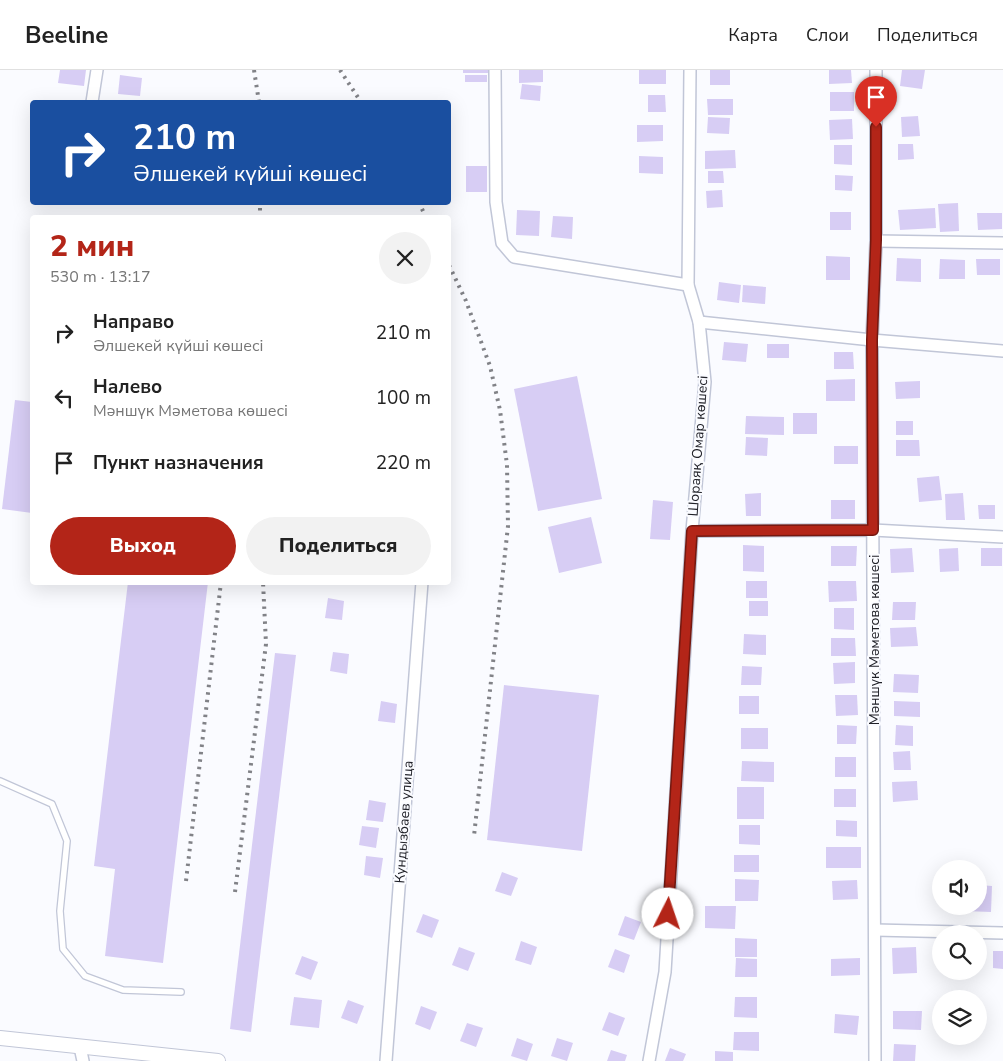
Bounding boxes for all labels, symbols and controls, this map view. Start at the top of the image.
text: Beeline [25,19,108,51]
text: Карта [728,23,778,47]
text: Слои [806,23,849,47]
text: Поделиться [877,23,978,47]
pin [855,76,897,127]
icon: arrive [862,83,890,111]
text: 210 m [133,114,236,161]
icon: right [50,120,115,185]
text: Әлшекей күйші көшесі [133,159,367,189]
text: 2 мин [50,226,134,267]
button: close [379,232,431,284]
text: 530 m · 13:17 [50,266,151,288]
text: Направо [93,309,174,335]
icon: right [50,319,78,347]
text: 210 m [376,320,431,346]
text: Әлшекей күйші көшесі [93,335,263,357]
text: Налево [93,374,162,400]
street label: Шораяқ Омар көшесі [684,375,712,517]
icon: left [50,384,78,412]
text: 100 m [376,385,431,411]
text: Мәншүк Мәметова көшесі [93,400,288,422]
icon: arrive [50,449,78,477]
text: Пункт назначения [93,450,264,476]
text: 220 m [376,450,431,476]
button: Выход [50,517,236,575]
button: Поделиться [246,517,431,575]
street label: Мәншүк Мәметова көшесі [865,555,884,725]
street label: Кундызбаев улица [390,760,418,884]
map controls [932,860,987,1045]
button: sound [932,860,987,915]
position arrow [641,887,693,939]
button: search [932,925,987,980]
button: layers [932,990,987,1045]

